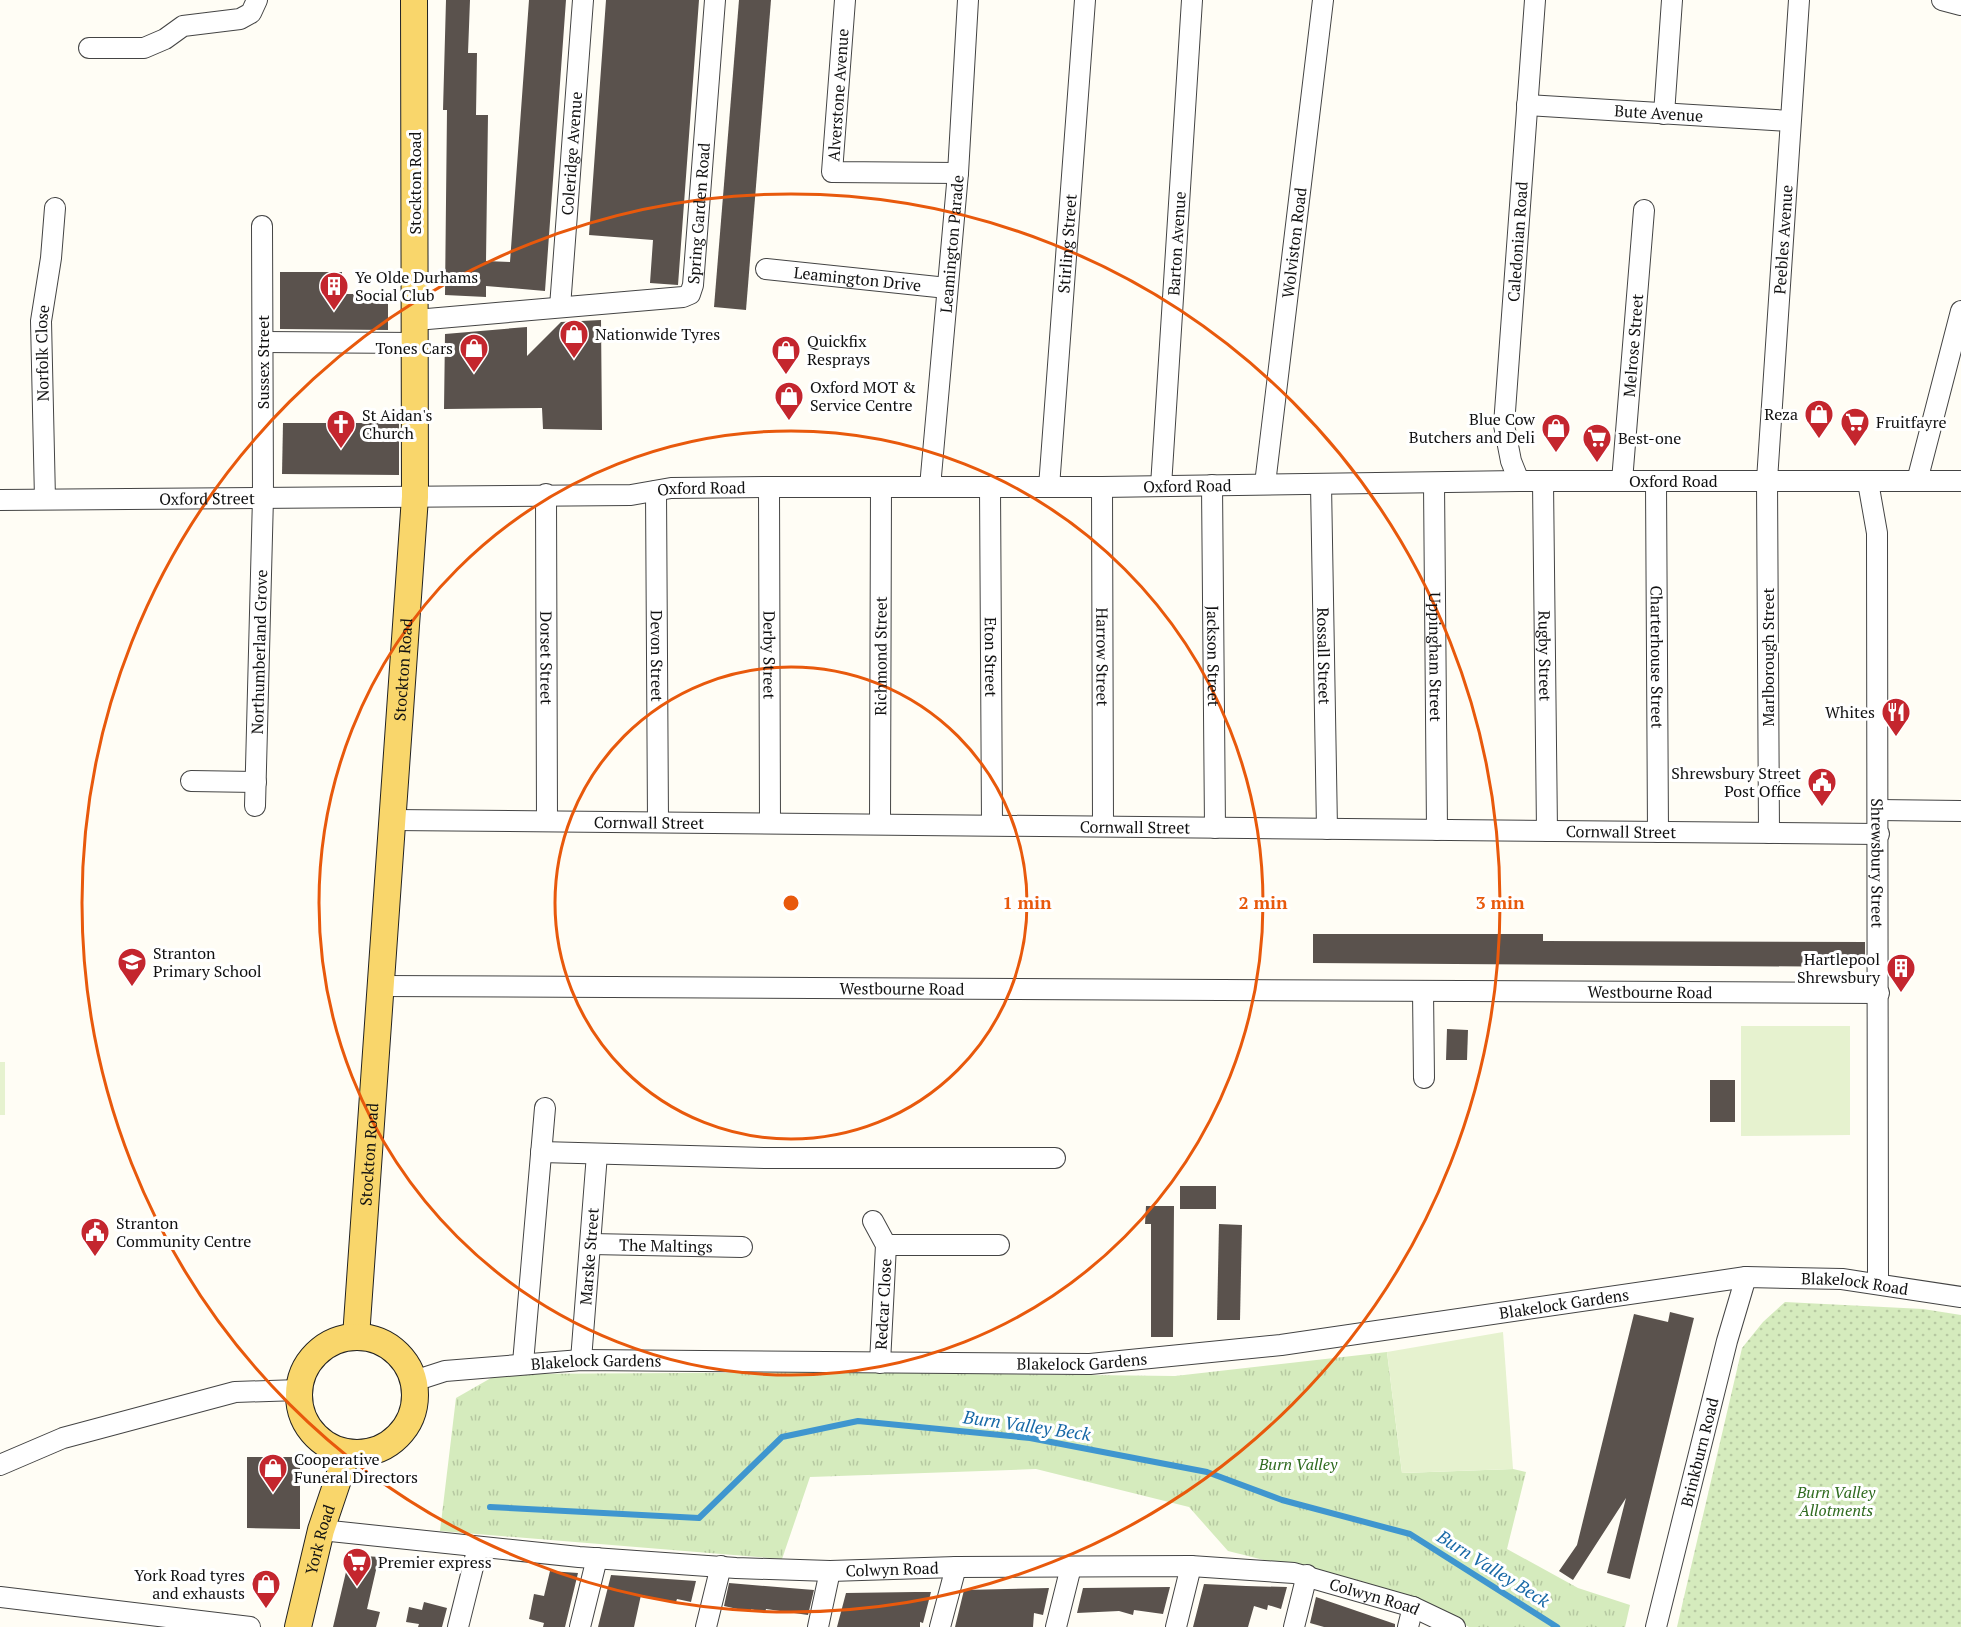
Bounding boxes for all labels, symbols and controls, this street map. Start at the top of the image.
street label: Alverstone Avenue [822,28,854,162]
street label: Coleridge Avenue [556,91,587,216]
street label: Bute Avenue [1614,99,1704,127]
street label: Stockton Road [404,131,426,234]
street label: Spring Garden Road [682,142,715,285]
street label: Leamington Parade [935,174,969,314]
street label: Caledonian Road [1502,181,1533,303]
street label: Peebles Avenue [1768,184,1798,295]
street label: Wolviston Road [1276,186,1311,299]
street label: Barton Avenue [1162,191,1191,296]
street label: Stirling Street [1052,193,1082,294]
street label: Leamington Drive [793,261,922,296]
place label: Ye Olde Durhams Social Club [355,266,478,306]
building icon: Ye Olde Durhams Social Club [318,270,350,312]
street label: Melrose Street [1618,293,1648,398]
street label: Norfolk Close [30,303,54,402]
street label: Sussex Street [252,315,274,409]
shop icon: Nationwide Tyres [558,318,590,360]
place label: Nationwide Tyres [595,323,720,345]
place label: Quickfix Resprays [807,330,870,370]
shop icon: Tones Cars [458,332,490,374]
shop icon: Quickfix Resprays [770,334,802,376]
place label: Tones Cars [375,337,453,359]
place label: Oxford MOT & Service Centre [810,376,916,416]
shop icon: Oxford MOT & Service Centre [773,380,805,422]
shop icon: Reza [1803,398,1835,440]
place label: Reza [1764,403,1798,425]
place label: St Aidan's Church [362,404,432,444]
supermarket icon: Fruitfayre [1839,406,1871,448]
church icon: St Aidan's Church [325,408,357,450]
place label: Blue Cow Butchers and Deli [1409,408,1535,448]
place label: Fruitfayre [1876,411,1947,433]
shop icon: Blue Cow Butchers and Deli [1540,412,1572,454]
supermarket icon: Best-one [1581,422,1613,464]
place label: Best-one [1618,427,1681,449]
street label: Oxford Road [1629,470,1718,492]
street label: Oxford Road [1143,474,1232,497]
street label: Oxford Road [655,476,746,501]
street label: Oxford Street [159,487,255,510]
street label: Northumberland Grove [246,569,272,735]
street label: Charterhouse Street [1646,585,1668,729]
street label: Marlborough Street [1757,587,1779,727]
street label: Uppingham Street [1424,592,1447,722]
street label: Richmond Street [869,596,892,716]
street label: Jackson Street [1202,605,1225,707]
street label: Harrow Street [1091,607,1114,707]
street label: Rossall Street [1312,607,1336,705]
street label: Devon Street [646,610,668,702]
street label: Rugby Street [1533,610,1557,702]
street label: Dorset Street [535,611,558,705]
street label: Derby Street [758,611,781,699]
street label: Stockton Road [388,617,417,722]
street label: Eton Street [980,617,1002,697]
restaurant icon: Whites [1880,696,1912,738]
place label: Whites [1825,701,1875,723]
place label: Shrewsbury Street Post Office [1671,762,1801,802]
public building icon: Shrewsbury Street Post Office [1806,766,1838,808]
street label: Shrewsbury Street [1866,798,1889,928]
street label: Cornwall Street [594,811,704,834]
street label: Cornwall Street [1080,815,1190,839]
street label: Cornwall Street [1566,820,1676,843]
text: 1 min [1002,890,1052,914]
text: 2 min [1238,890,1288,914]
text: 3 min [1475,890,1525,914]
centre of rings [781,893,801,913]
place label: Stranton Primary School [153,942,262,982]
school or university icon: Stranton Primary School [116,946,148,988]
place label: Hartlepool Shrewsbury [1797,948,1881,988]
building icon: Hartlepool Shrewsbury [1885,952,1917,994]
street label: Westbourne Road [839,977,965,1000]
street label: Westbourne Road [1587,981,1713,1003]
street label: Stockton Road [354,1102,383,1207]
street label: Marske Street [574,1207,604,1306]
place label: Stranton Community Centre [116,1212,251,1252]
public building icon: Stranton Community Centre [79,1216,111,1258]
street label: The Maltings [619,1234,713,1257]
street label: Redcar Close [870,1258,896,1350]
street label: Blakelock Road [1801,1267,1910,1300]
street label: Blakelock Gardens [1498,1283,1630,1324]
street label: Blakelock Gardens [1016,1347,1148,1375]
street label: Blakelock Gardens [530,1349,662,1375]
street label: Brinkburn Road [1675,1395,1724,1509]
water label: Burn Valley Beck [961,1404,1093,1446]
place label: Cooperative Funeral Directors [294,1448,418,1488]
shop icon: Cooperative Funeral Directors [257,1452,289,1494]
park label: Burn Valley [1258,1453,1338,1475]
park label: Burn Valley Allotments [1796,1481,1876,1521]
street label: York Road [300,1502,340,1577]
water label: Burn Valley Beck [1432,1523,1555,1613]
supermarket icon: Premier express [341,1546,373,1588]
place label: Premier express [378,1551,492,1573]
street label: Colwyn Road [845,1557,939,1581]
place label: York Road tyres and exhausts [134,1564,245,1604]
shop icon: York Road tyres and exhausts [250,1568,282,1610]
street label: Colwyn Road [1327,1573,1424,1620]

